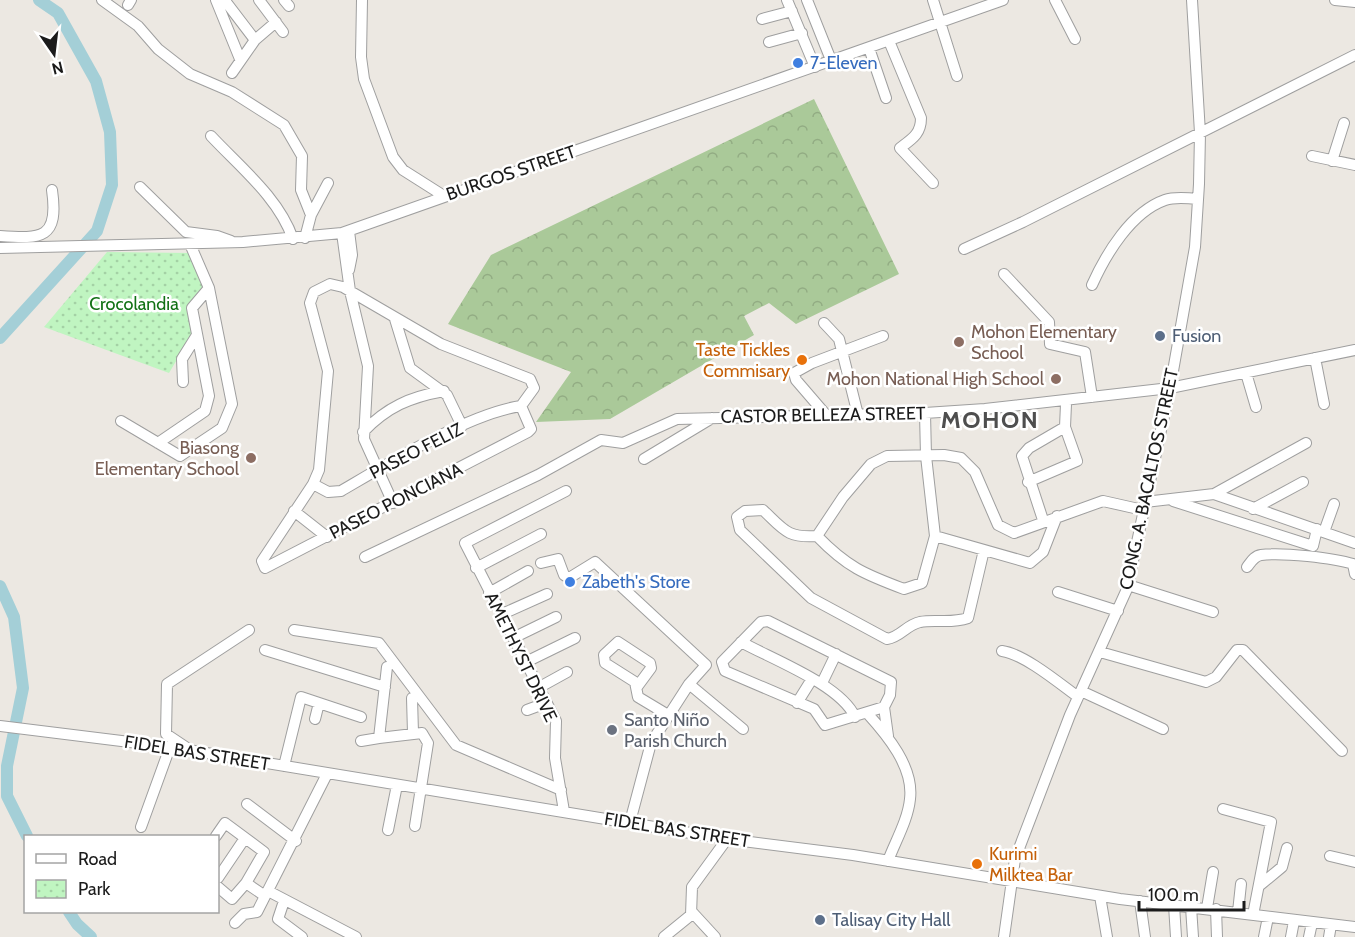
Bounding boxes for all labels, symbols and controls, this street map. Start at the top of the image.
north arrow [24,24,84,84]
place label: 7-Eleven [810,52,878,74]
marker: 7-Eleven [791,56,805,70]
text: N [50,57,65,79]
street label: BURGOS STREET [443,140,579,205]
park label: Crocolandia [89,293,179,315]
place label: Mohon Elementary School [971,321,1117,364]
place label: Fusion [1172,325,1221,347]
marker: Fusion [1153,329,1167,343]
marker: Mohon Elementary School [952,335,966,349]
place label: Taste Tickles Commisary [696,339,790,382]
marker: Taste Tickles Commisary [795,353,809,367]
street label: CONG. A. BACALTOS STREET [1115,366,1183,592]
place label: Mohon National High School [827,368,1045,390]
marker: Mohon National High School [1049,372,1063,386]
street label: CASTOR BELLEZA STREET [720,402,926,428]
district label: MOHON [941,405,1039,434]
street label: PASEO FELIZ [366,418,466,484]
place label: Biasong Elementary School [95,437,240,480]
marker: Biasong Elementary School [244,451,258,465]
street label: PASEO PONCIANA [326,458,466,544]
place label: Zabeth's Store [582,571,690,593]
marker: Zabeth's Store [563,575,577,589]
street label: AMETHYST DRIVE [480,588,562,726]
place label: Santo Niño Parish Church [624,709,727,752]
marker: Santo Niño Parish Church [605,723,619,737]
street label: FIDEL BAS STREET [123,731,272,775]
street label: FIDEL BAS STREET [603,808,752,852]
legend [24,835,219,913]
place label: Kurimi Milktea Bar [989,843,1073,886]
text: Road [78,848,117,870]
marker: Kurimi Milktea Bar [970,857,984,871]
scale bar [1139,874,1244,912]
text: Park [78,878,111,900]
text: 100 m [1148,884,1199,906]
place label: Talisay City Hall [832,909,951,931]
marker: Talisay City Hall [813,913,827,927]

